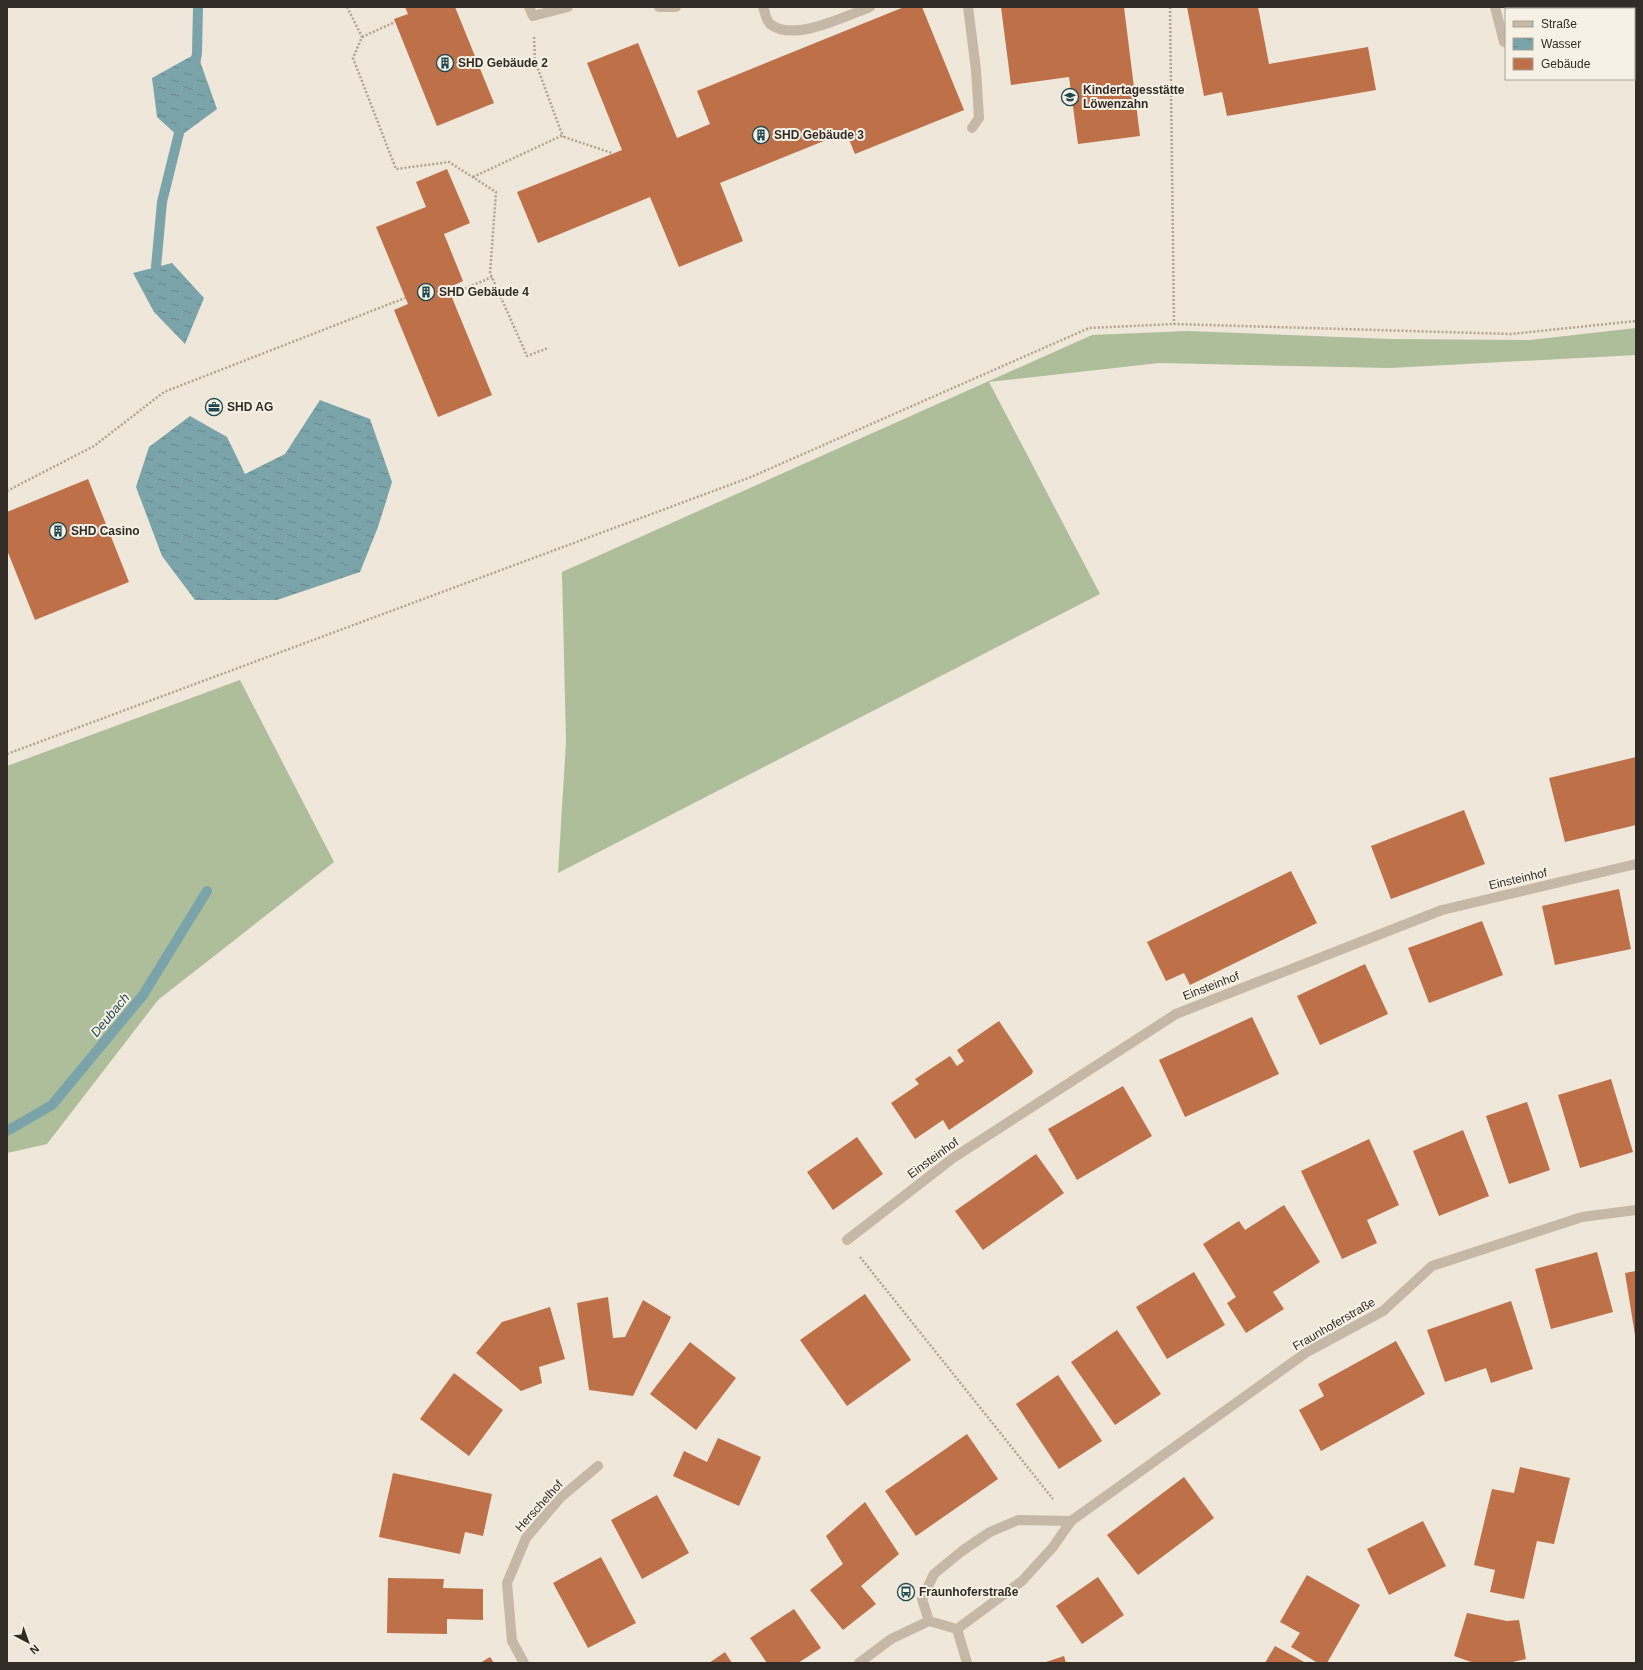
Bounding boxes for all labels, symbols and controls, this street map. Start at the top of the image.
legend [1505,8,1635,80]
text: Straße [1541,17,1577,31]
text: Wasser [1541,37,1581,51]
building icon: SHD Gebäude 2 [435,53,455,73]
place label: SHD Gebäude 2 [458,56,548,70]
text: Gebäude [1541,57,1591,71]
place label: Kindertagesstätte Löwenzahn [1083,83,1185,111]
school or university icon: Kindertagesstätte Löwenzahn [1060,87,1080,107]
building icon: SHD Gebäude 3 [751,125,771,145]
place label: SHD Gebäude 3 [774,128,864,142]
building icon: SHD Gebäude 4 [416,282,436,302]
place label: SHD Gebäude 4 [439,285,529,299]
office icon: SHD AG [204,397,224,417]
place label: SHD AG [227,400,273,414]
building icon: SHD Casino [48,521,68,541]
place label: SHD Casino [71,524,140,538]
street label: Einsteinhof [1487,865,1549,892]
street label: Einsteinhof [1181,969,1242,1003]
water label: Deubach [88,990,132,1040]
street label: Einsteinhof [905,1134,962,1181]
street label: Fraunhoferstraße [1290,1295,1378,1353]
street label: Herschelhof [512,1477,566,1534]
bus stop icon: Fraunhoferstraße [896,1582,916,1602]
place label: Fraunhoferstraße [919,1585,1019,1599]
north arrow [8,1622,48,1662]
text: N [28,1642,41,1657]

